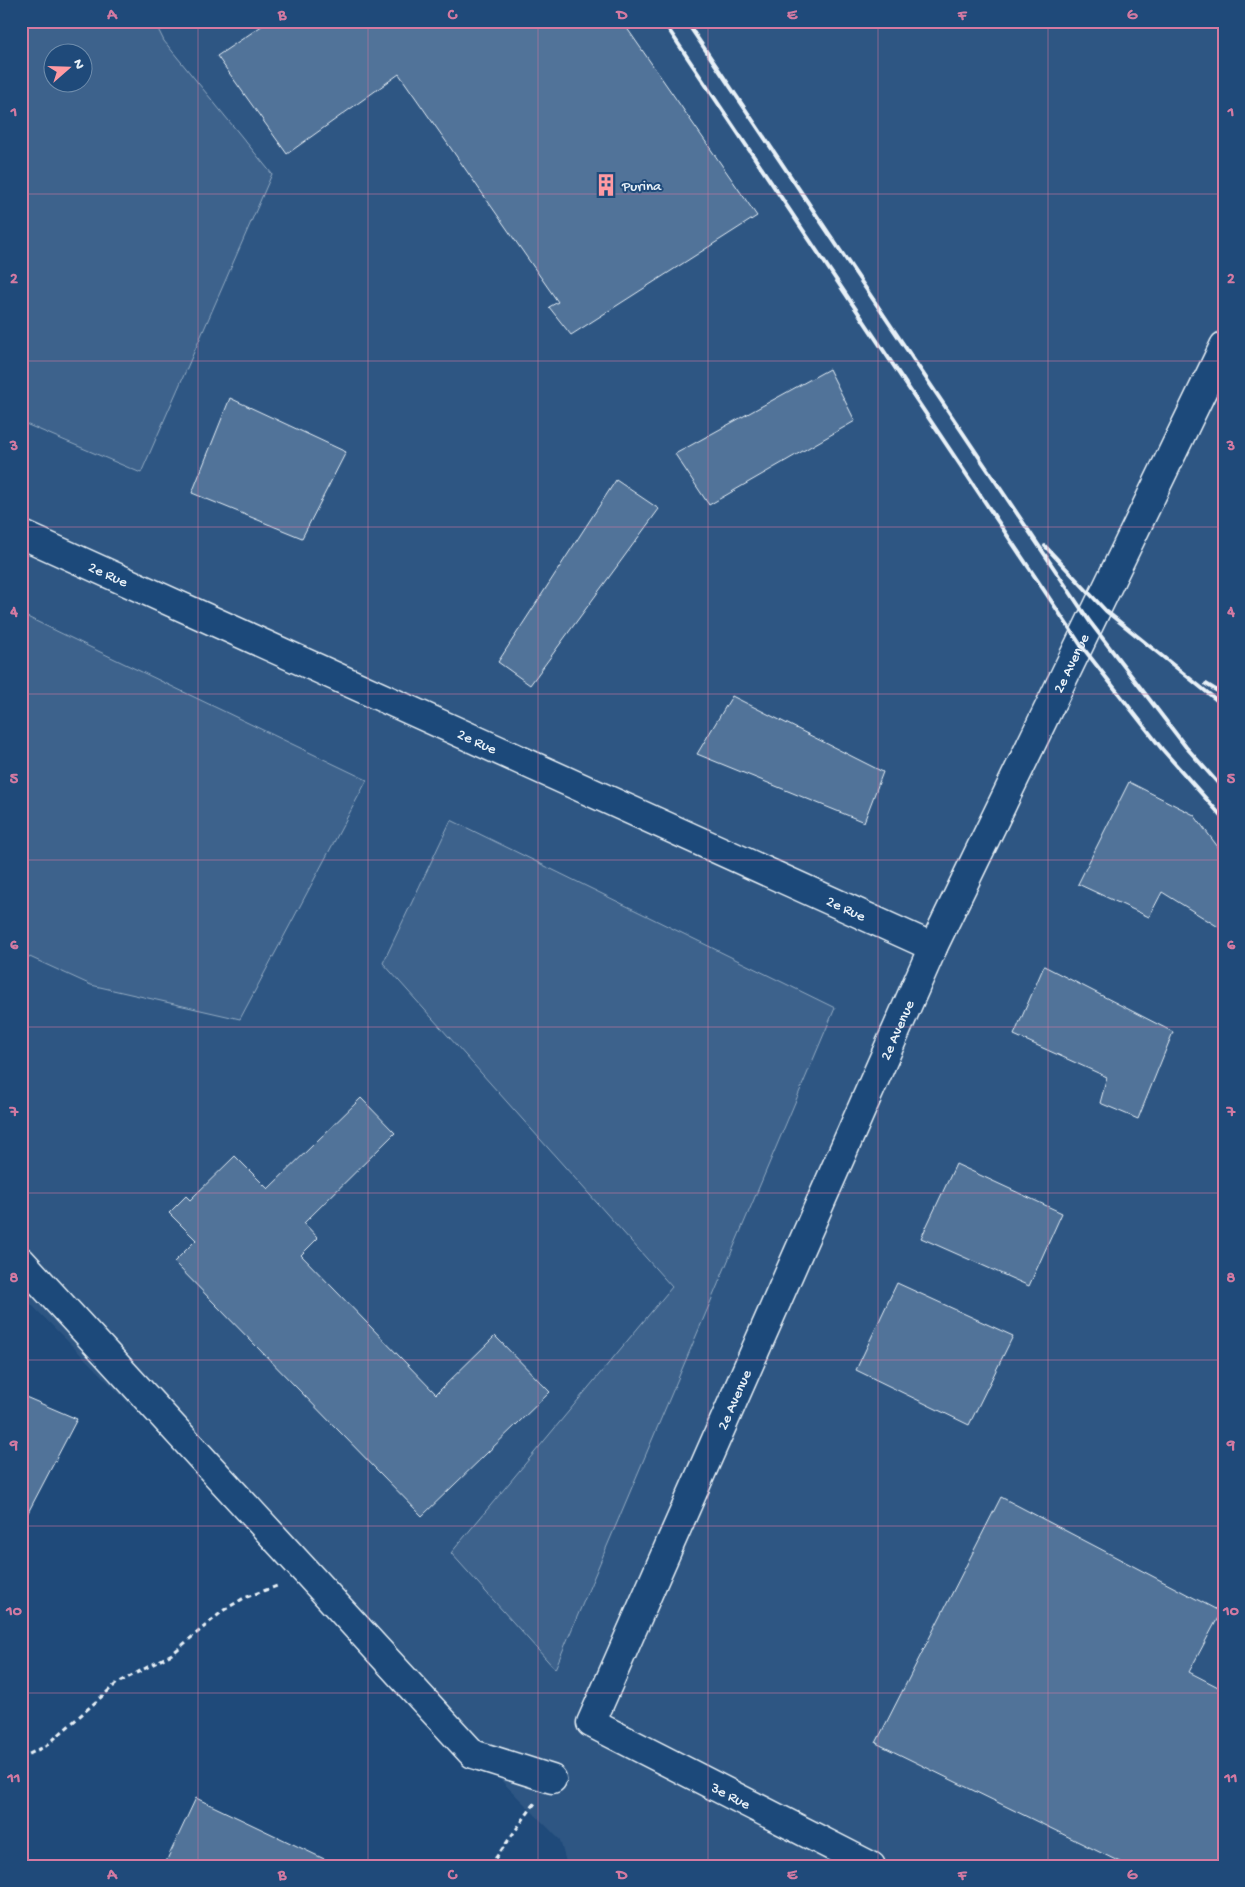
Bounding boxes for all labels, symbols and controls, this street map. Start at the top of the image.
text: A [106,7,118,26]
text: B [277,7,287,26]
text: C [447,7,458,26]
text: D [615,7,628,26]
text: E [787,7,798,26]
text: F [957,7,968,26]
text: G [1127,7,1138,26]
north arrow [42,42,92,92]
text: N [68,57,87,72]
text: 1 [10,104,17,123]
text: 1 [1227,104,1234,123]
building icon: Purina [593,172,619,198]
place label: Purina [621,178,662,196]
text: 2 [10,271,18,290]
text: 2 [1227,271,1235,290]
text: 3 [9,438,18,457]
text: 3 [1226,438,1235,457]
street label: 2e Rue [85,559,130,592]
text: 4 [9,604,18,623]
text: 4 [1226,604,1235,623]
street label: 2e Avenue [1050,631,1094,696]
street label: 2e Rue [454,726,499,759]
text: 5 [10,771,19,790]
text: 5 [1227,771,1236,790]
street label: 2e Rue [823,893,868,926]
text: 6 [10,937,19,956]
text: 6 [1227,937,1236,956]
street label: 2e Avenue [877,997,920,1063]
text: 7 [9,1104,19,1123]
text: 7 [1226,1104,1236,1123]
text: 8 [10,1270,19,1289]
text: 8 [1227,1270,1236,1289]
street label: 2e Avenue [714,1367,757,1433]
text: 9 [9,1437,18,1456]
text: 9 [1226,1437,1235,1456]
text: 10 [5,1603,22,1622]
text: 10 [1222,1603,1239,1622]
text: 11 [7,1770,20,1789]
text: 11 [1224,1770,1237,1789]
street label: 3e Rue [707,1779,753,1814]
text: A [106,1867,118,1886]
text: B [277,1867,287,1886]
text: C [447,1867,458,1886]
text: D [615,1867,628,1886]
text: E [787,1867,798,1886]
text: F [957,1867,968,1886]
text: G [1127,1867,1138,1886]

